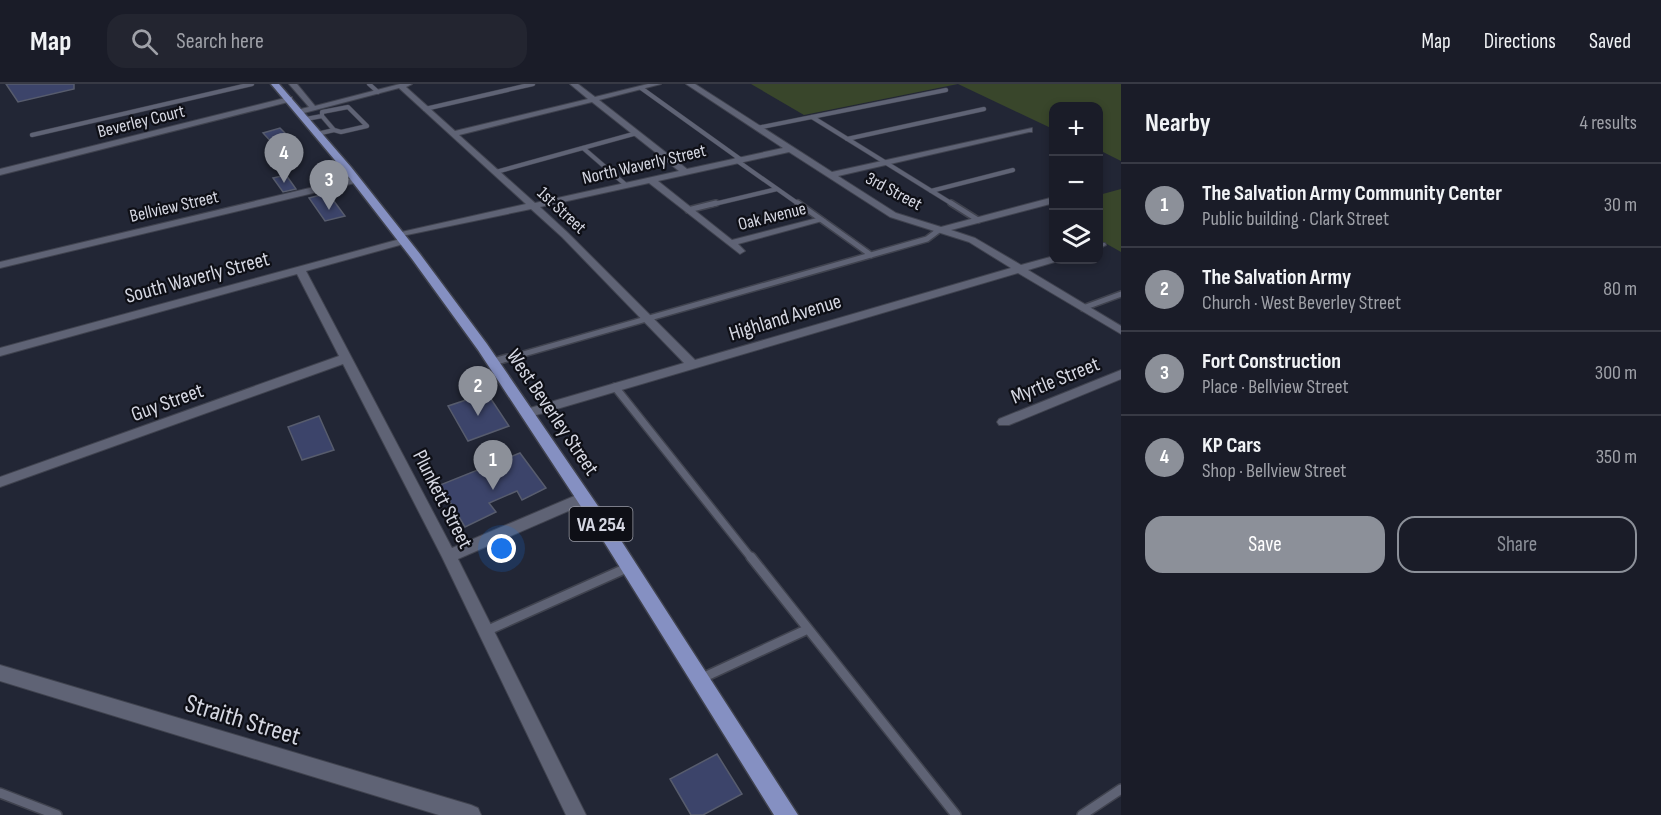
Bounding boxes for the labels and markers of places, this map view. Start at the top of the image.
pin: 4 [264,134,304,183]
pin: 3 [310,160,348,210]
pin: 2 [458,366,498,416]
pin: 1 [474,440,512,490]

